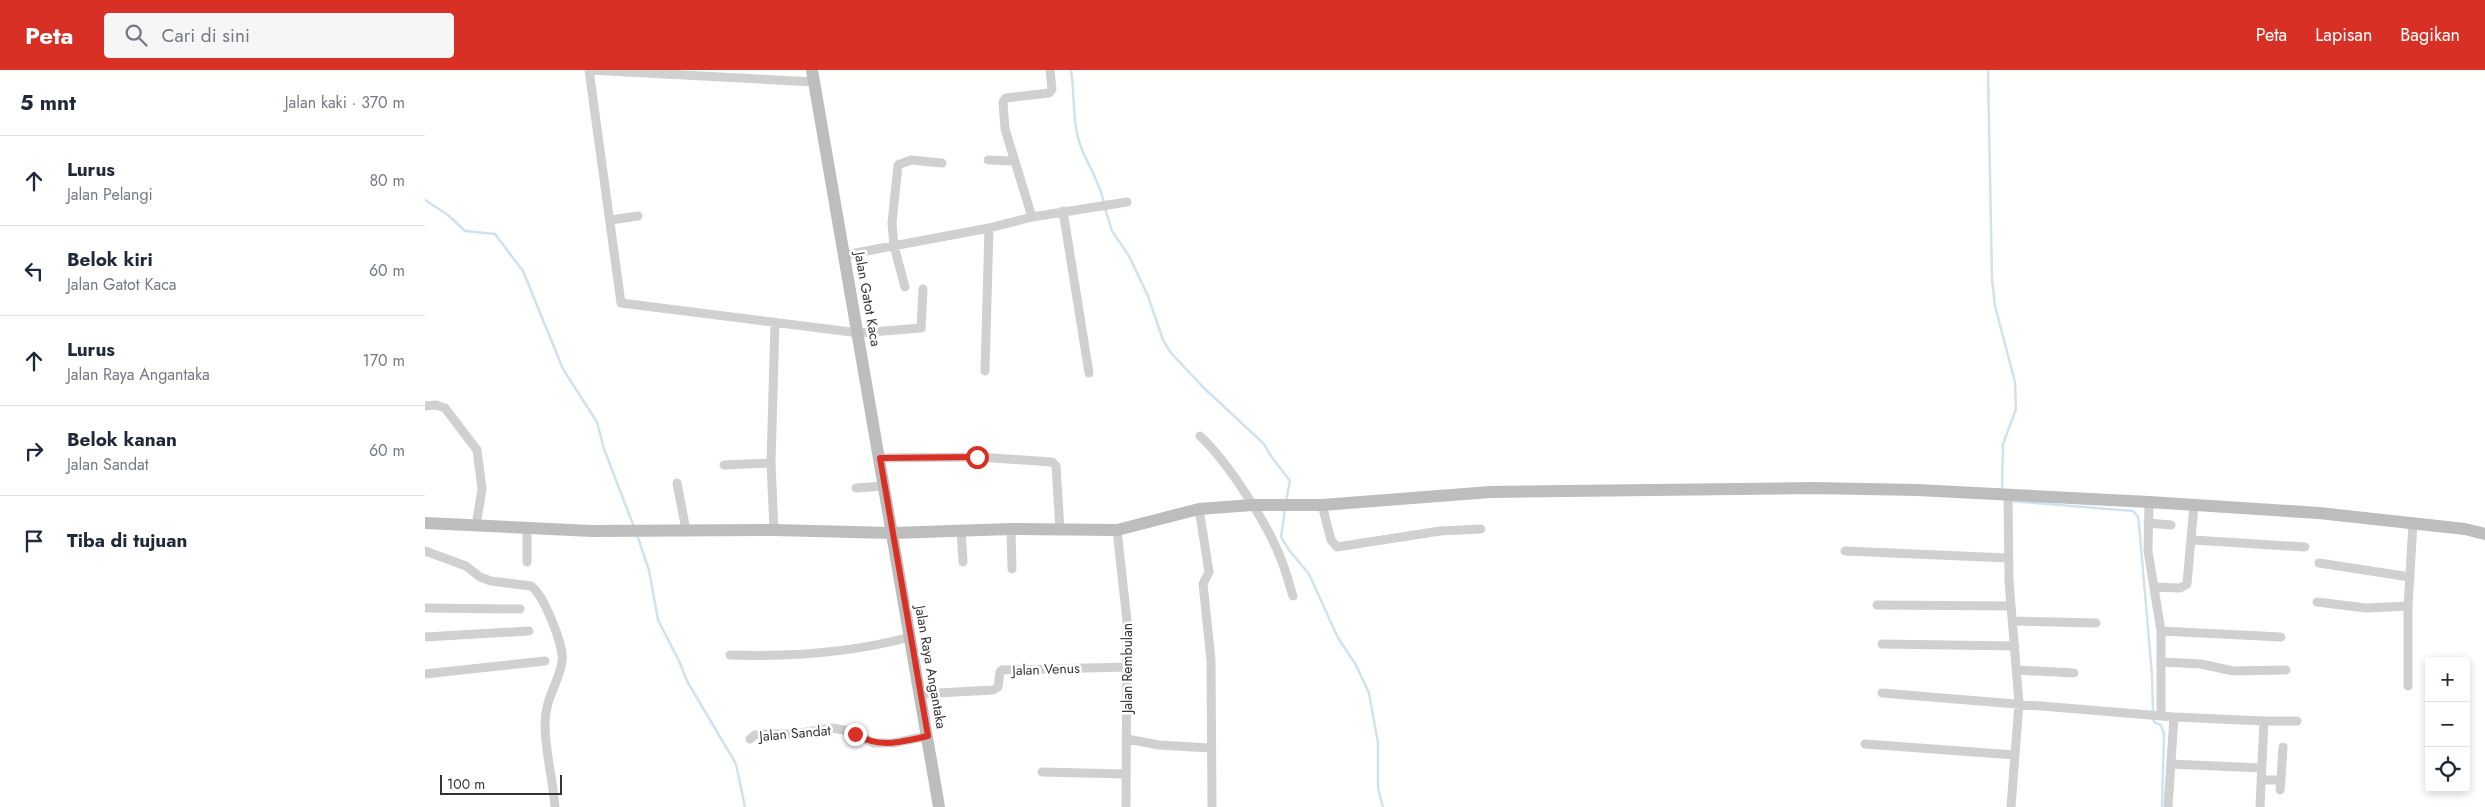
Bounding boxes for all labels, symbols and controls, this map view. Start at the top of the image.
search box [104,13,454,58]
text: Peta [25,18,74,53]
icon: search [122,21,150,49]
text: Cari di sini [162,22,250,49]
text: Peta [2256,22,2287,48]
text: Lapisan [2315,22,2372,48]
text: Bagikan [2400,22,2460,48]
text: 5 mnt [20,88,76,118]
text: Jalan kaki · 370 m [285,91,405,114]
text: Lurus [67,156,115,183]
icon: ahead [20,167,48,195]
text: 80 m [369,169,405,192]
text: Jalan Pelangi [67,183,153,206]
text: Belok kiri [67,246,153,273]
street label: Jalan Gatot Kaca [849,248,886,348]
icon: left [20,257,48,285]
text: 60 m [369,259,405,282]
text: Jalan Gatot Kaca [67,273,177,296]
text: Lurus [67,336,115,363]
icon: ahead [20,347,48,375]
text: 170 m [363,349,405,372]
text: Jalan Raya Angantaka [67,363,210,386]
text: Belok kanan [67,426,177,453]
icon: right [20,437,48,465]
text: 60 m [369,439,405,462]
route start [966,446,989,469]
text: Jalan Sandat [67,453,149,476]
icon: arrive [20,527,48,555]
text: Tiba di tujuan [67,527,187,554]
street label: Jalan Raya Angantaka [910,602,952,730]
street label: Jalan Rembulan [1117,623,1137,715]
map controls [2425,657,2470,792]
button: + [2425,657,2470,702]
street label: Jalan Venus [1010,658,1080,680]
button: − [2425,702,2470,747]
street label: Jalan Sandat [757,720,832,746]
route end [844,723,867,746]
button: locate [2425,747,2470,792]
scale bar [440,772,563,795]
text: 100 m [447,774,485,794]

